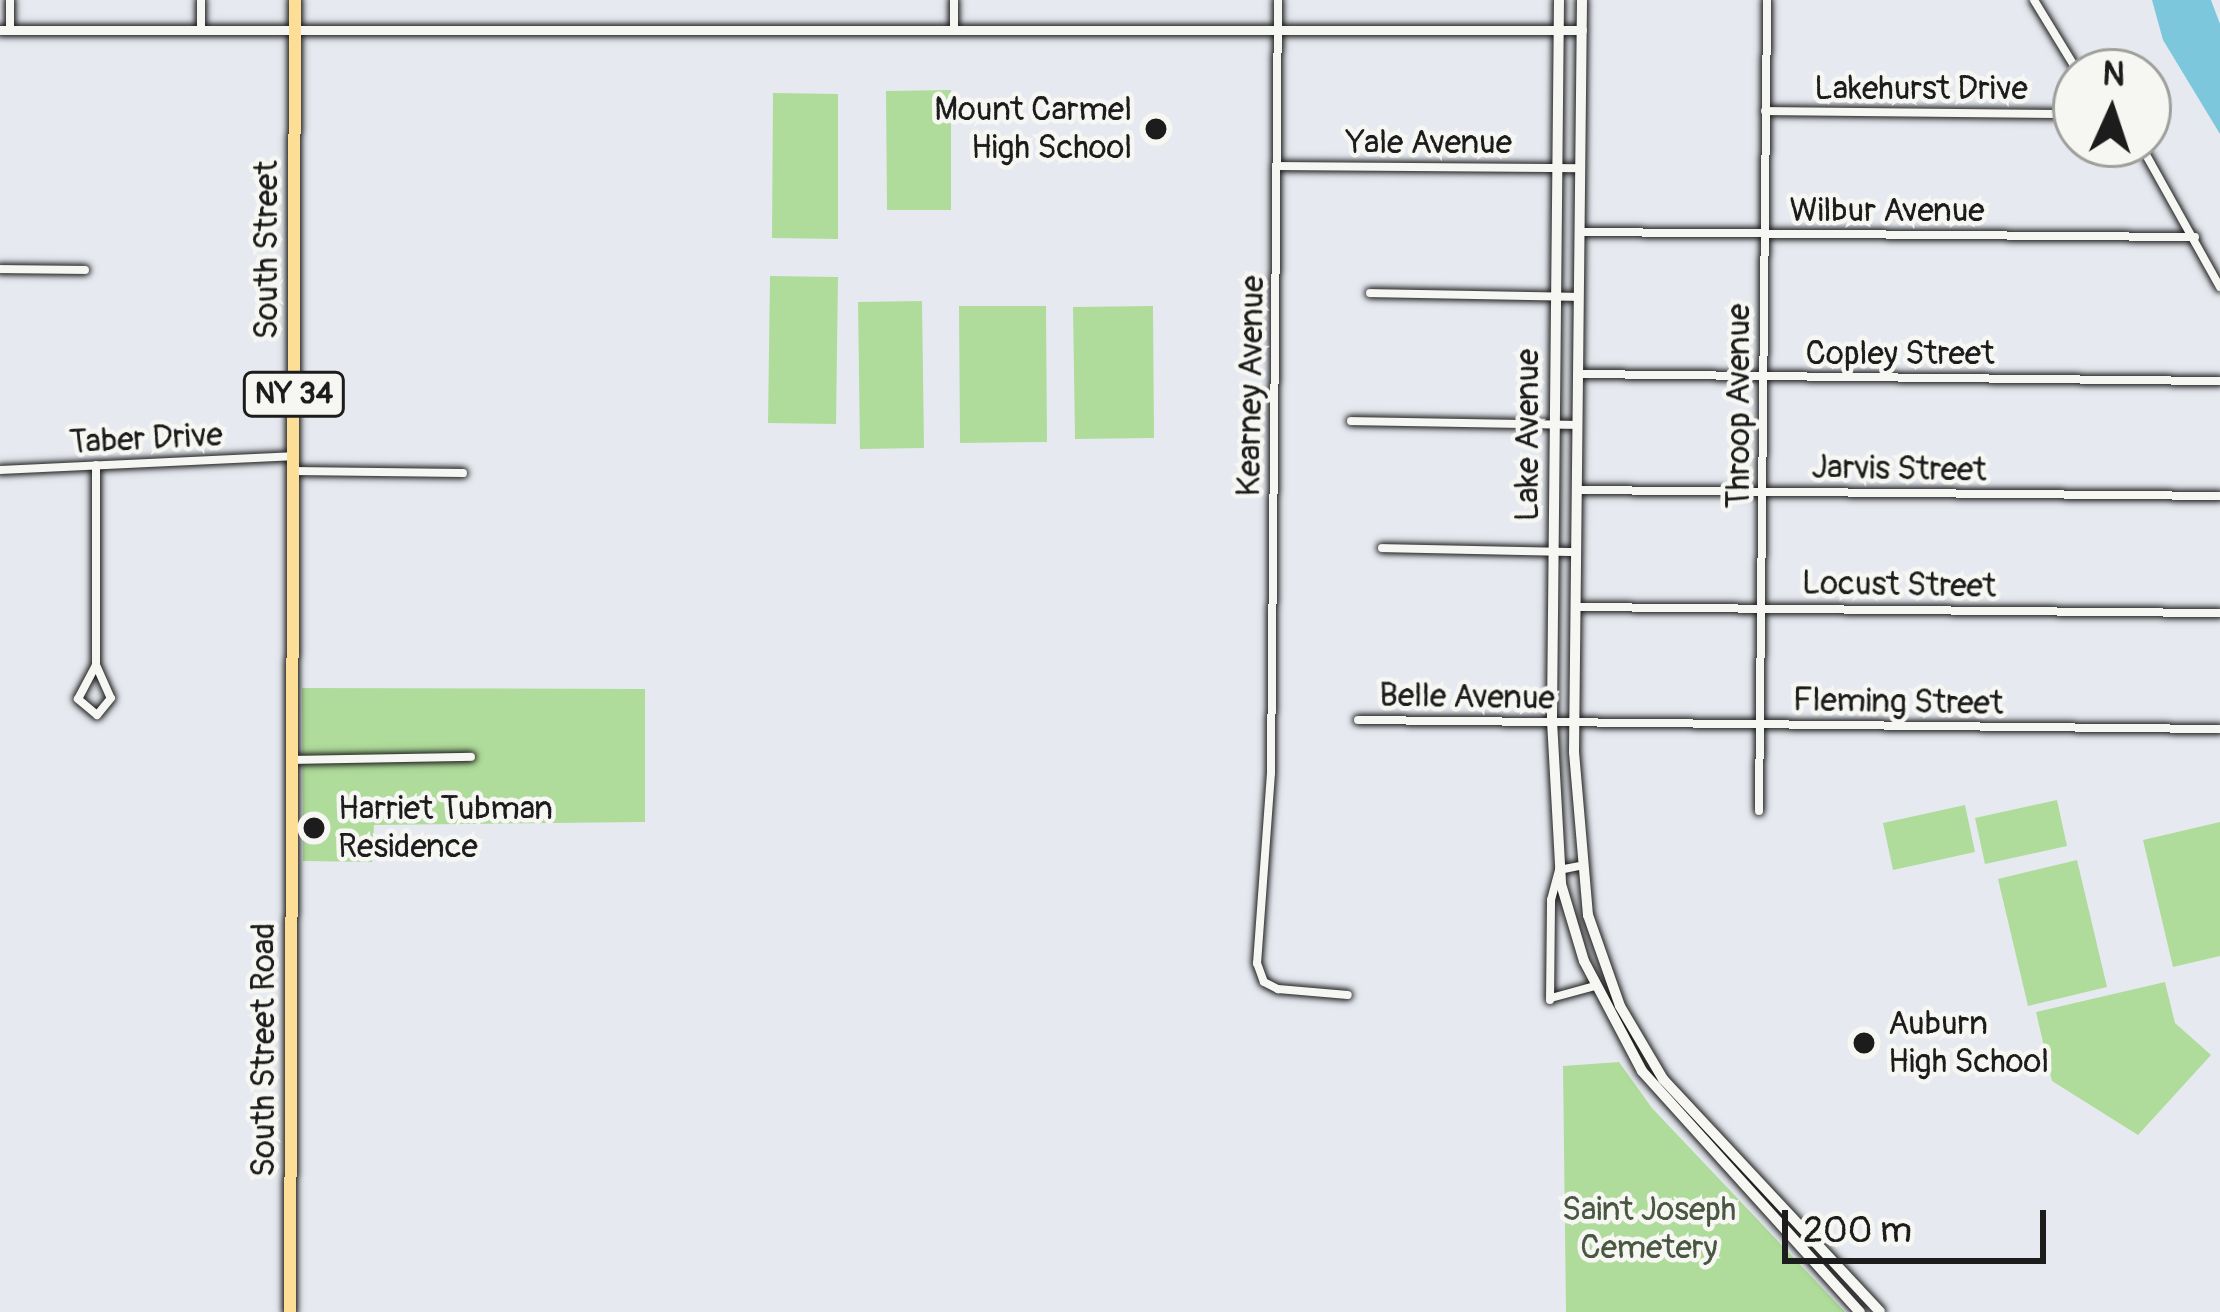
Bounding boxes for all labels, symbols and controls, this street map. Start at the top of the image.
north arrow [2052,48,2172,168]
text: N [2102,53,2126,96]
street label: Lakehurst Drive [1814,69,2028,109]
place label: Mount Carmel High School [934,90,1132,168]
marker: Mount Carmel High School [1143,116,1169,142]
street label: Yale Avenue [1346,123,1512,163]
street label: South Street [247,161,287,339]
street label: Wilbur Avenue [1789,191,1985,231]
street label: Kearney Avenue [1229,275,1273,497]
street label: Throop Avenue [1719,304,1759,508]
street label: Copley Street [1806,334,1994,374]
street label: Lake Avenue [1508,349,1548,521]
road number: NY 34 [240,370,348,418]
street label: Taber Drive [68,415,224,463]
street label: Jarvis Street [1811,448,1987,490]
street label: Locust Street [1801,564,1997,606]
street label: Belle Avenue [1379,676,1555,718]
street label: Fleming Street [1792,680,2004,724]
place label: Harriet Tubman Residence [338,789,553,867]
marker: Harriet Tubman Residence [301,815,327,841]
street label: South Street Road [244,923,284,1177]
place label: Auburn High School [1888,1004,2049,1082]
marker: Auburn High School [1851,1030,1877,1056]
scale bar [1788,1186,2052,1260]
park label: Saint Joseph Cemetery [1562,1190,1736,1268]
text: 200 m [1803,1208,1912,1253]

